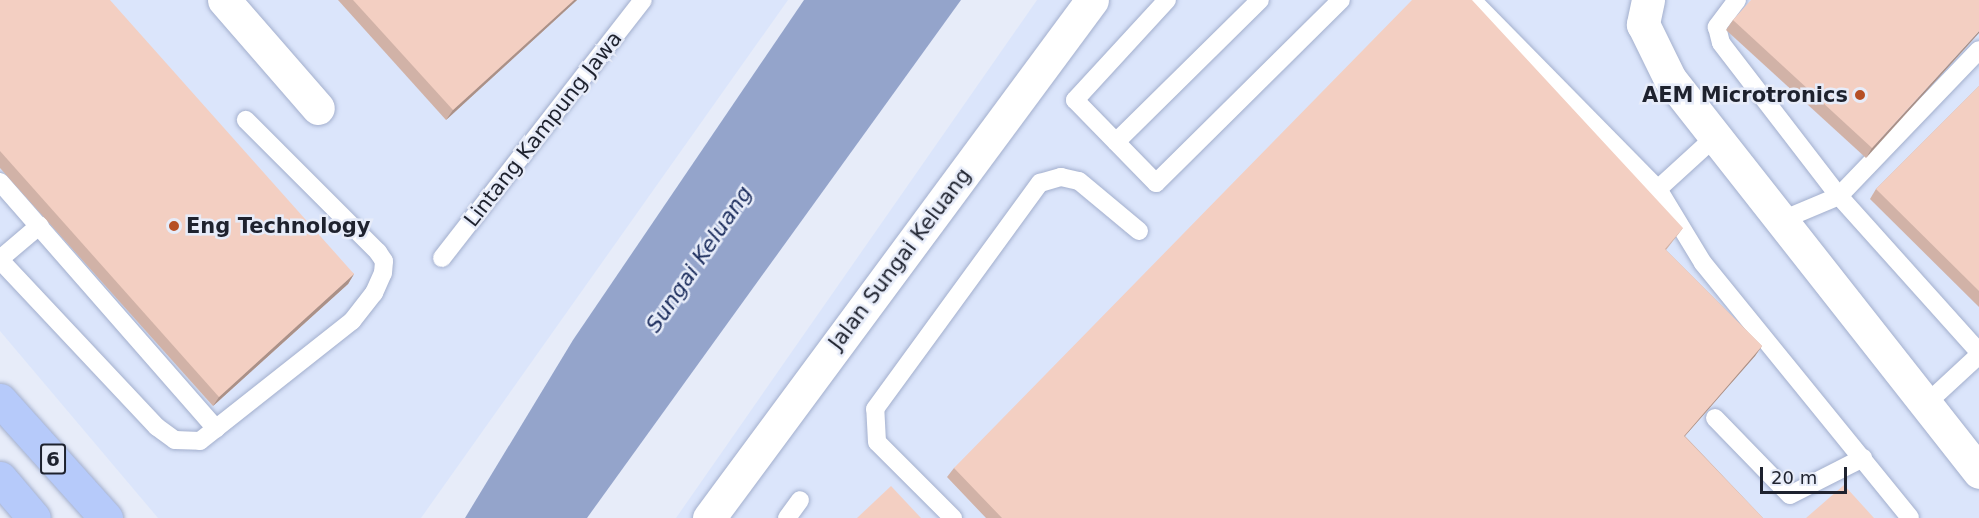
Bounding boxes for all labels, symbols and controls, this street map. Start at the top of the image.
street label: Lintang Kampung Jawa [459,26,627,232]
place label: AEM Microtronics [1642,82,1848,108]
marker: AEM Microtronics [1853,88,1867,102]
street label: Jalan Sungai Keluang [824,163,976,355]
water label: Sungai Keluang [640,181,758,337]
place label: Eng Technology [186,213,371,239]
marker: Eng Technology [167,219,181,233]
road number: 6 [40,442,66,476]
scale bar [1763,455,1850,493]
text: 20 m [1771,467,1817,488]

